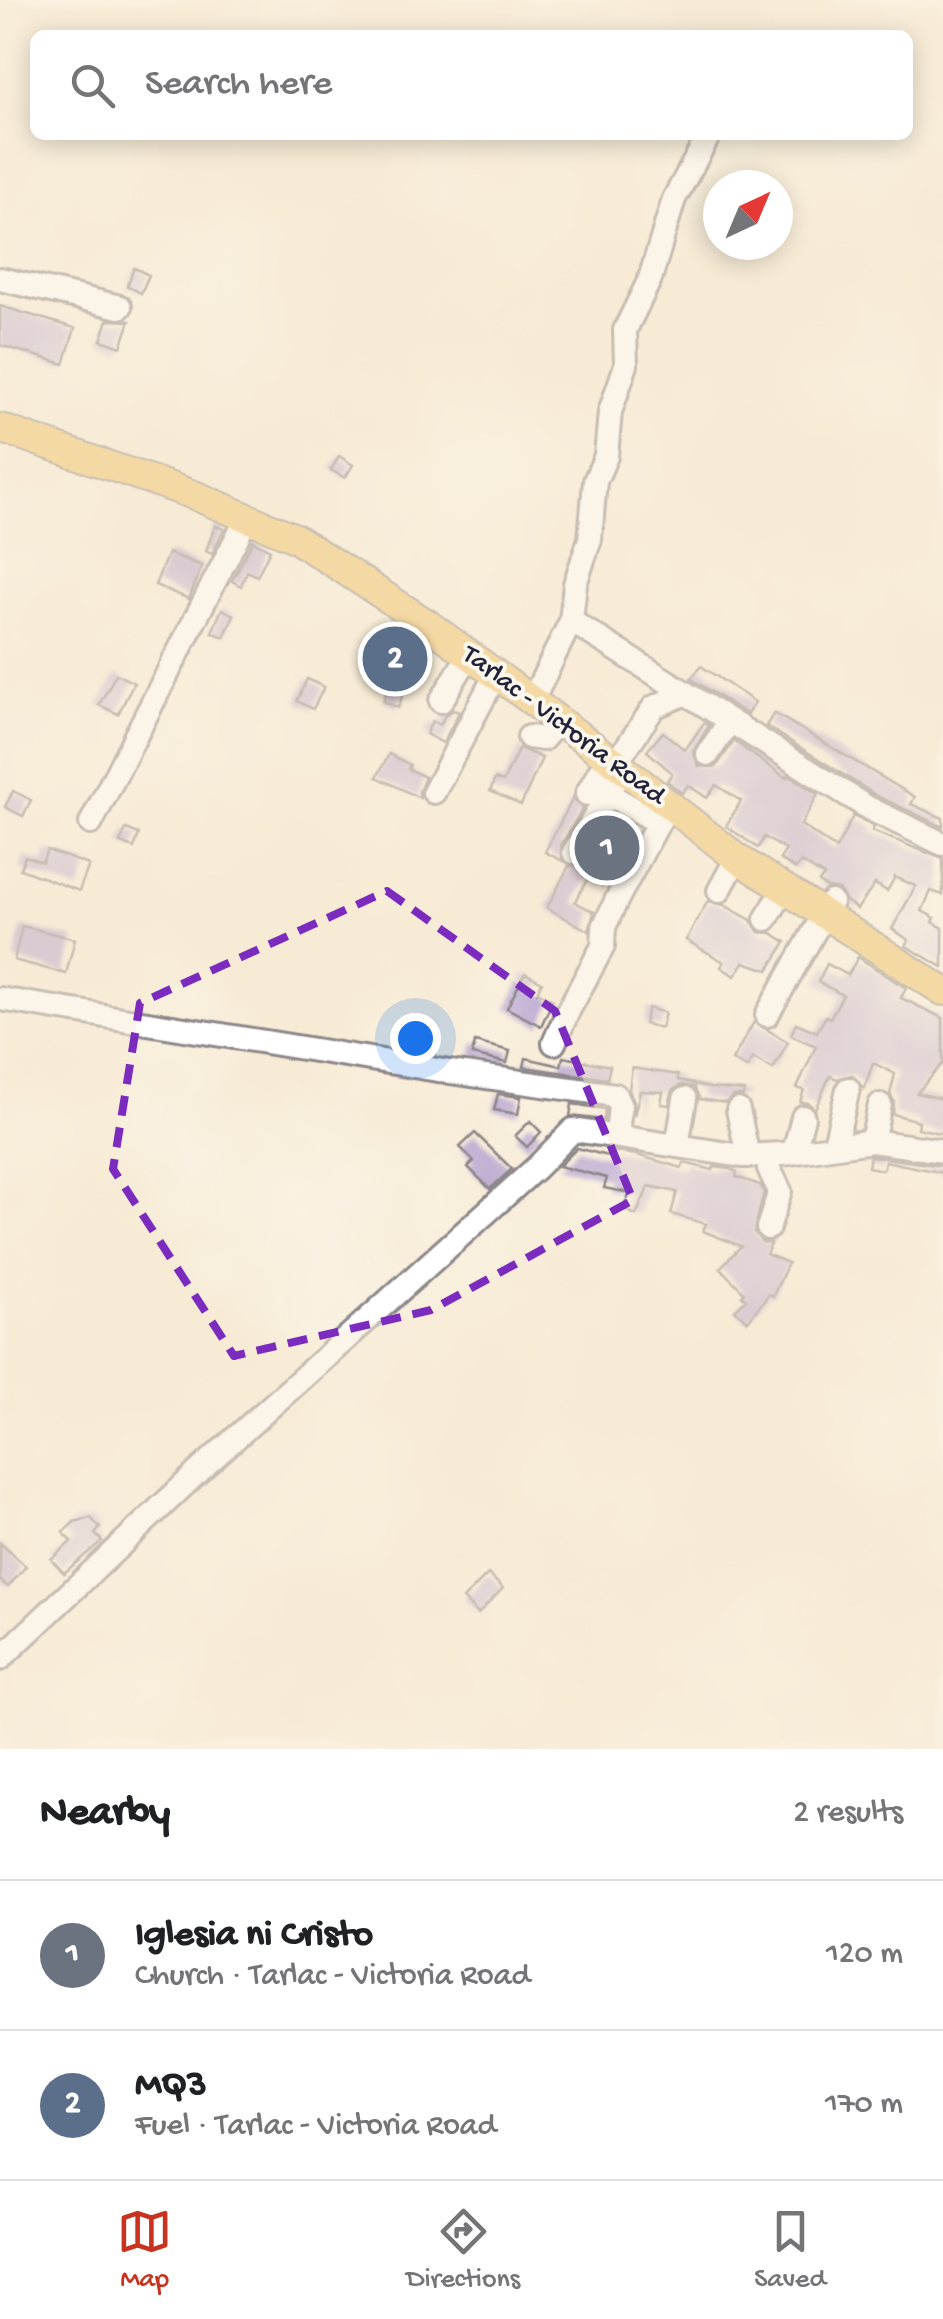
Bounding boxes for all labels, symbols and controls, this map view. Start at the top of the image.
search box [30,30,913,140]
icon: search [65,58,120,113]
text: Search here [145,63,332,107]
north arrow [703,170,793,260]
pin: 2 [362,622,428,696]
street label: Tarlac - Victoria Road [453,638,673,815]
pin: 1 [574,810,640,886]
your location [390,1013,441,1064]
text: Nearby [40,1790,170,1839]
text: 2 results [793,1795,903,1833]
text: Iglesia ni Cristo [135,1914,373,1958]
text: 1 [66,1936,79,1974]
text: 120 m [826,1936,903,1974]
text: Church · Tarlac - Victoria Road [135,1958,530,1996]
text: MQ3 [135,2064,207,2108]
text: 2 [65,2086,80,2124]
text: 170 m [825,2086,903,2124]
text: Fuel · Tarlac - Victoria Road [135,2108,496,2146]
tab: Map [117,2204,172,2297]
tab: Directions [406,2204,520,2297]
tab: Saved [754,2204,826,2297]

